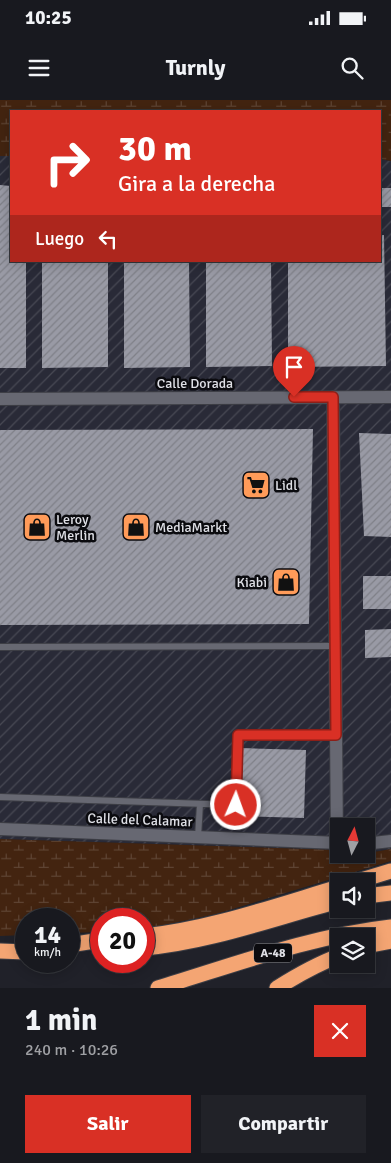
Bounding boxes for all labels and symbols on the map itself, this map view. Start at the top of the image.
pin [273,346,315,397]
street label: Calle Dorada [157,375,233,392]
supermarket icon: Lidl [241,470,271,500]
place label: Lidl [275,477,297,494]
place label: Leroy Merlin [56,511,95,544]
shop icon: Leroy Merlin [22,512,52,542]
shop icon: MediaMarkt [121,512,151,542]
place label: MediaMarkt [155,519,227,536]
shop icon: Kiabi [271,567,301,597]
place label: Kiabi [237,574,267,591]
position arrow [209,778,261,830]
street label: Calle del Calamar [87,810,194,830]
north arrow [330,818,375,862]
speed limit sign: 20 [90,908,155,973]
road number: A-48 [254,944,292,962]

